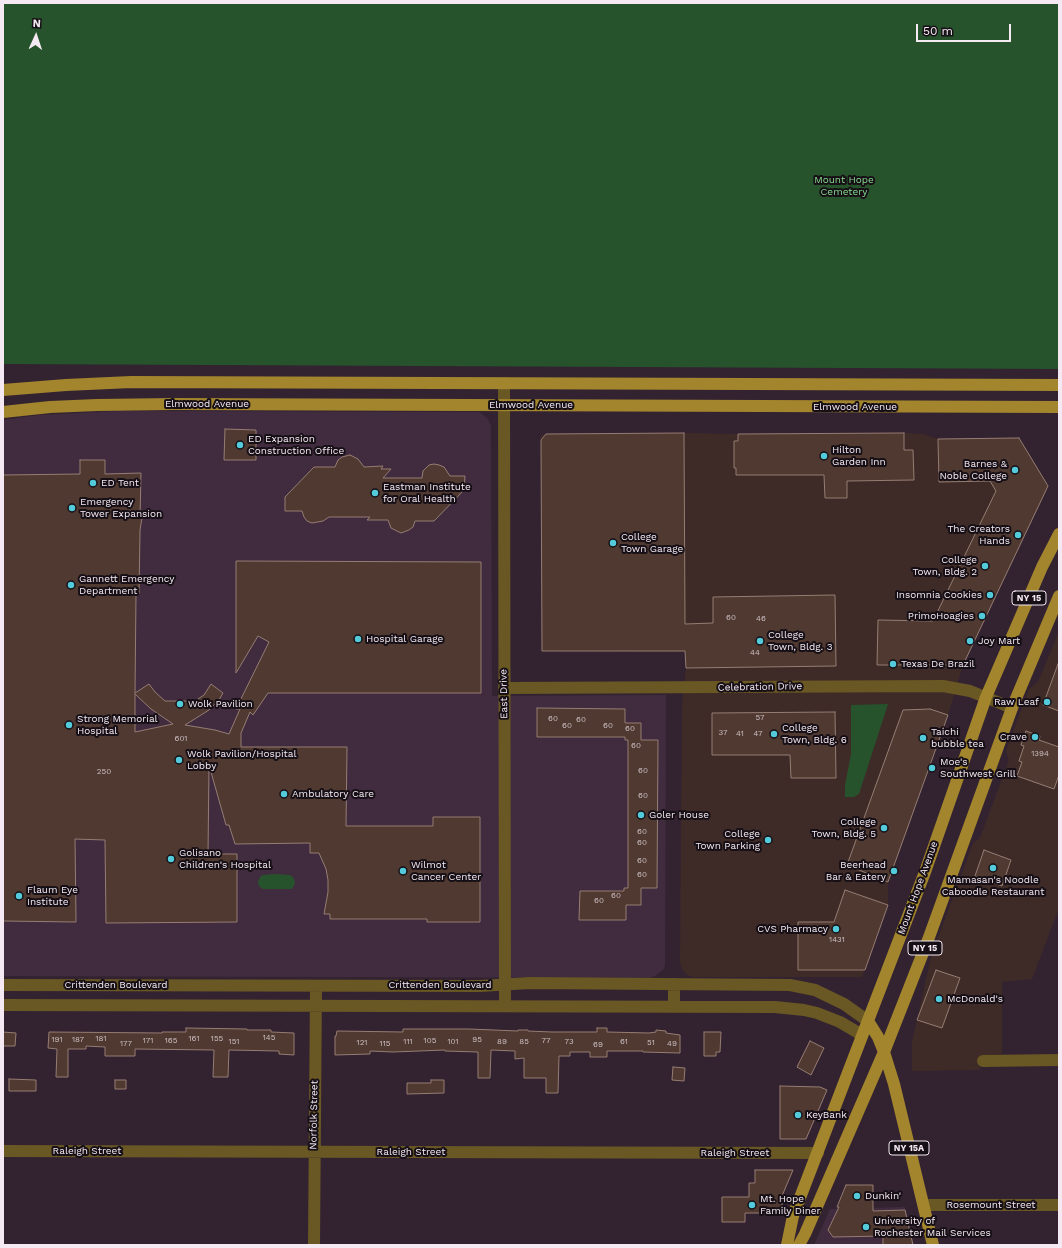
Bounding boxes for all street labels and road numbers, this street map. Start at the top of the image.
street label: Elmwood Avenue [165,398,249,410]
street label: Elmwood Avenue [489,399,573,411]
street label: Elmwood Avenue [813,401,897,413]
road number: NY 15 [1012,591,1046,605]
street label: East Drive [498,669,510,719]
street label: Celebration Drive [718,680,802,694]
street label: Mount Hope Avenue [896,840,940,936]
road number: NY 15 [908,941,942,955]
street label: Crittenden Boulevard [64,979,168,991]
street label: Crittenden Boulevard [388,979,492,991]
street label: Norfolk Street [307,1080,321,1150]
road number: NY 15A [889,1141,929,1155]
street label: Raleigh Street [53,1145,121,1157]
street label: Raleigh Street [377,1146,445,1158]
street label: Raleigh Street [701,1147,769,1159]
street label: Rosemount Street [946,1199,1036,1211]

